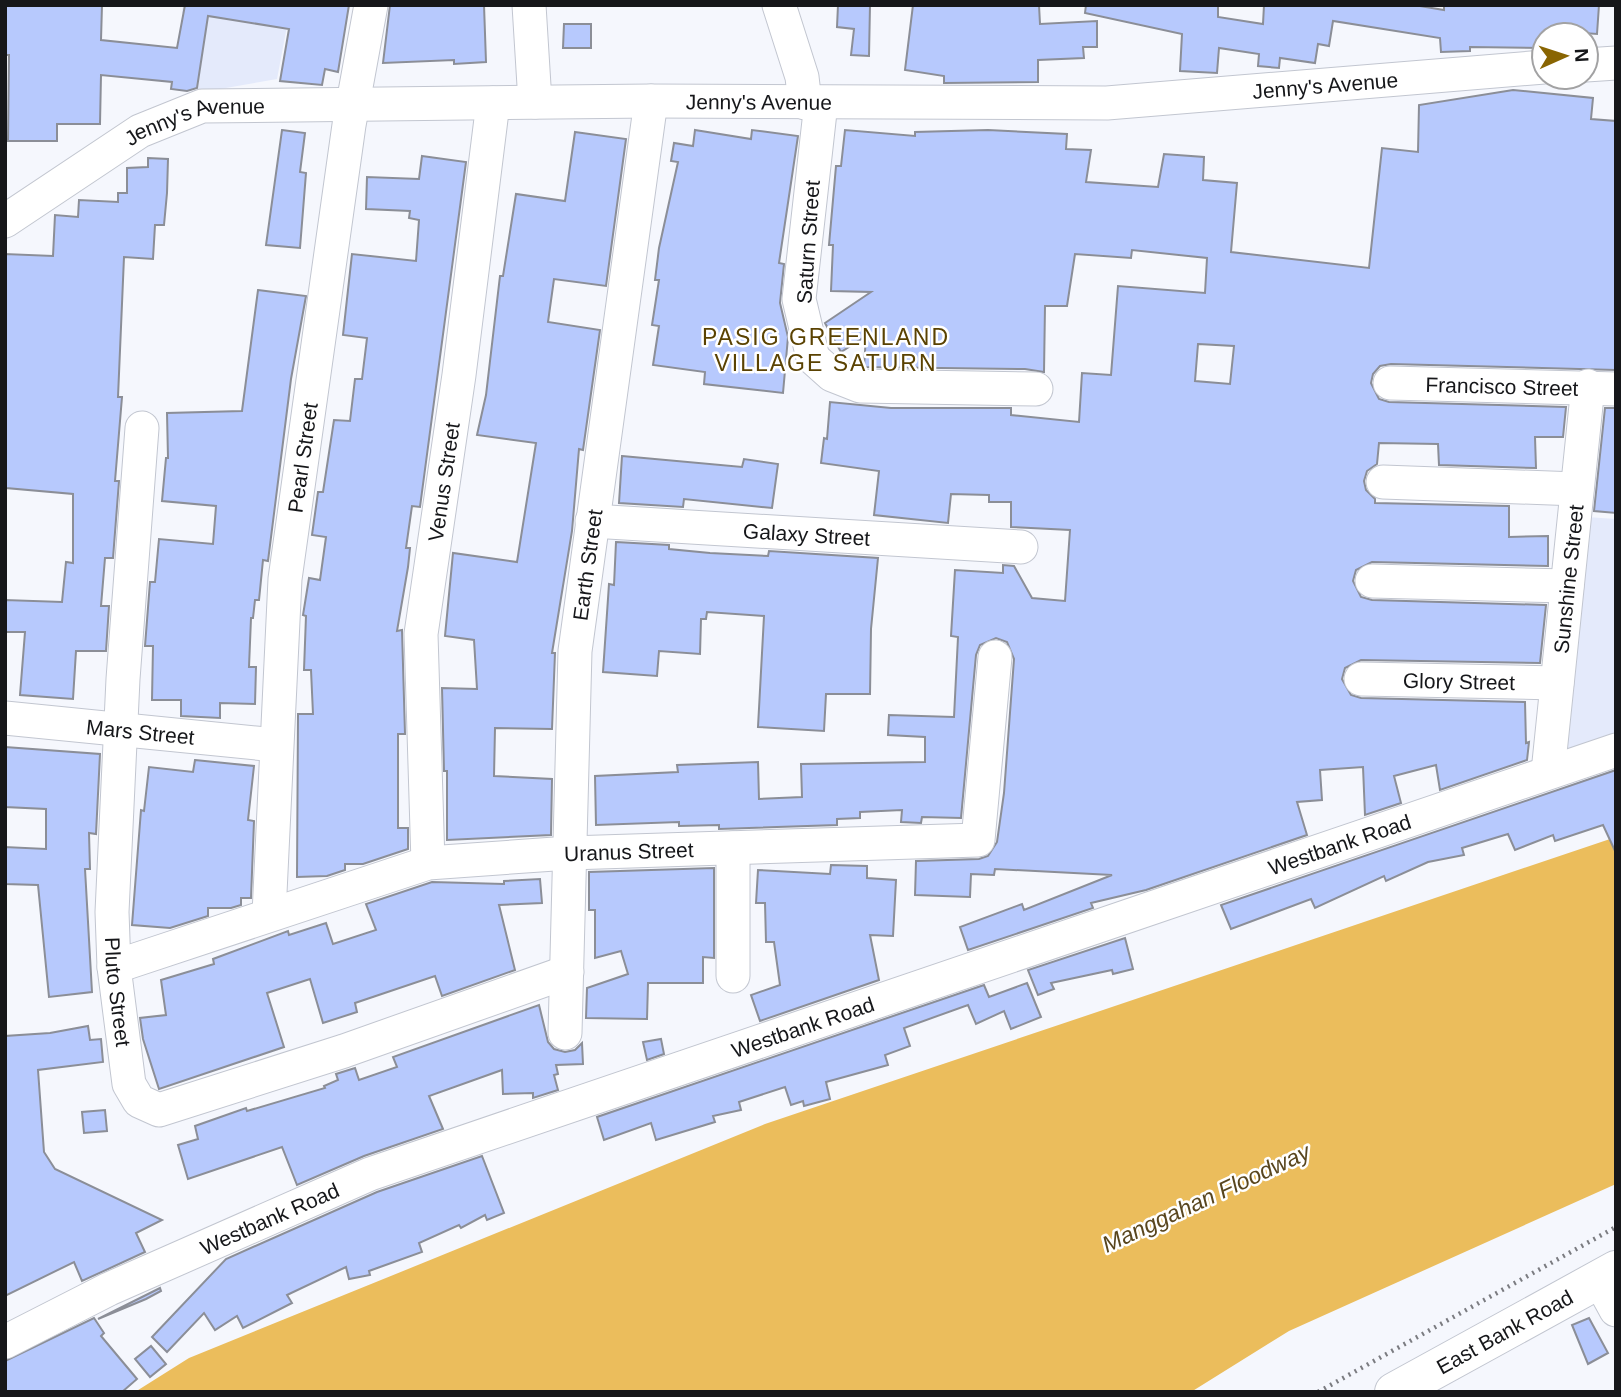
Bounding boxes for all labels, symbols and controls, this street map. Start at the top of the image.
north arrow [1530,21,1600,91]
text: N [1571,48,1592,63]
street label: Jenny's Avenue [1251,68,1399,102]
street label: Jenny's Avenue [686,90,832,113]
street label: Jenny's Avenue [120,93,265,150]
street label: Saturn Street [792,179,824,305]
district label: PASIG GREENLAND VILLAGE SATURN [702,324,950,376]
street label: Francisco Street [1425,372,1579,400]
street label: Pearl Street [283,401,321,514]
street label: Venus Street [423,420,463,543]
street label: Sunshine Street [1549,503,1587,655]
street label: Earth Street [568,508,606,622]
street label: Galaxy Street [742,519,871,549]
street label: Glory Street [1403,668,1515,694]
street label: Mars Street [85,715,196,748]
street label: Westbank Road [1265,809,1414,879]
street label: Uranus Street [564,838,694,865]
street label: Pluto Street [101,937,136,1048]
street label: Westbank Road [728,992,877,1062]
water label: Manggahan Floodway [1098,1138,1315,1258]
street label: Westbank Road [197,1178,342,1259]
street label: East Bank Road [1432,1285,1577,1378]

